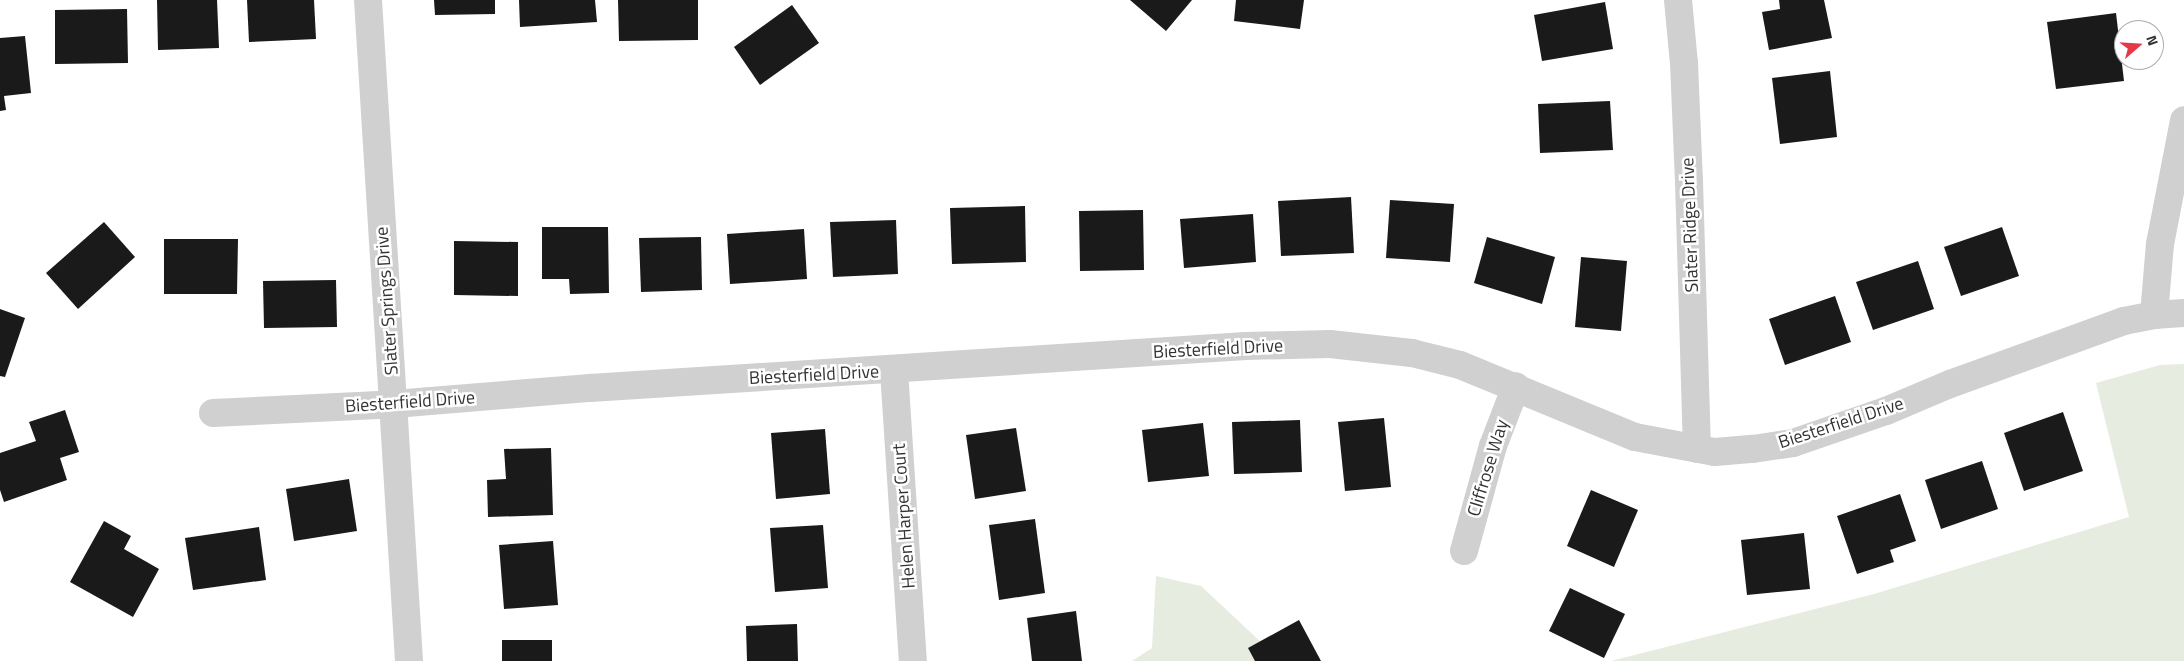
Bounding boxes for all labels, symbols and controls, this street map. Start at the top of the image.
north arrow [2114,20,2164,70]
text: N [2141,32,2164,48]
street label: Slater Ridge Drive [1677,157,1703,293]
street label: Slater Springs Drive [371,226,403,376]
street label: Biesterfield Drive [1152,335,1284,363]
street label: Biesterfield Drive [748,361,880,389]
street label: Biesterfield Drive [344,387,476,417]
street label: Biesterfield Drive [1776,393,1906,453]
street label: Cliffrose Way [1463,417,1513,519]
street label: Helen Harper Court [888,443,920,589]

